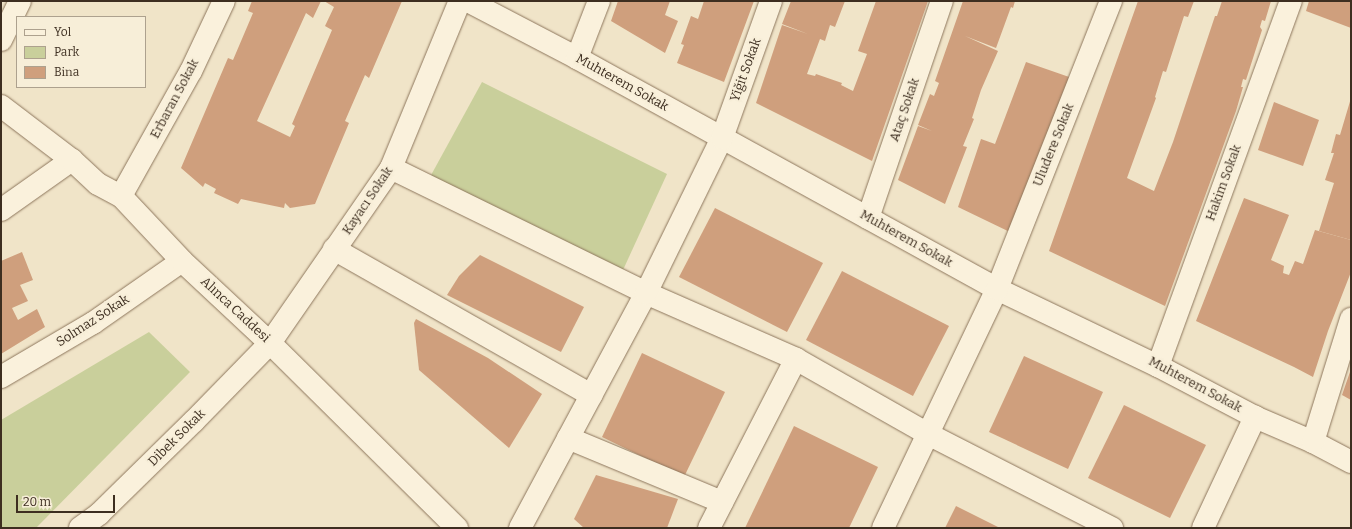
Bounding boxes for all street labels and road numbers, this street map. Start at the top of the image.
street label: Yiğit Sokak [727,36,765,104]
street label: Muhterem Sokak [573,51,671,115]
street label: Erbaran Sokak [147,57,203,141]
street label: Ataç Sokak [887,76,923,144]
street label: Uludere Sokak [1030,101,1078,189]
street label: Hakim Sokak [1203,143,1245,223]
street label: Kayacı Sokak [340,164,396,238]
street label: Muhterem Sokak [857,207,955,271]
street label: Alınca Caddesi [197,274,273,346]
street label: Solmaz Sokak [54,292,132,350]
street label: Muhterem Sokak [1146,354,1244,416]
street label: Dibek Sokak [145,406,209,470]

